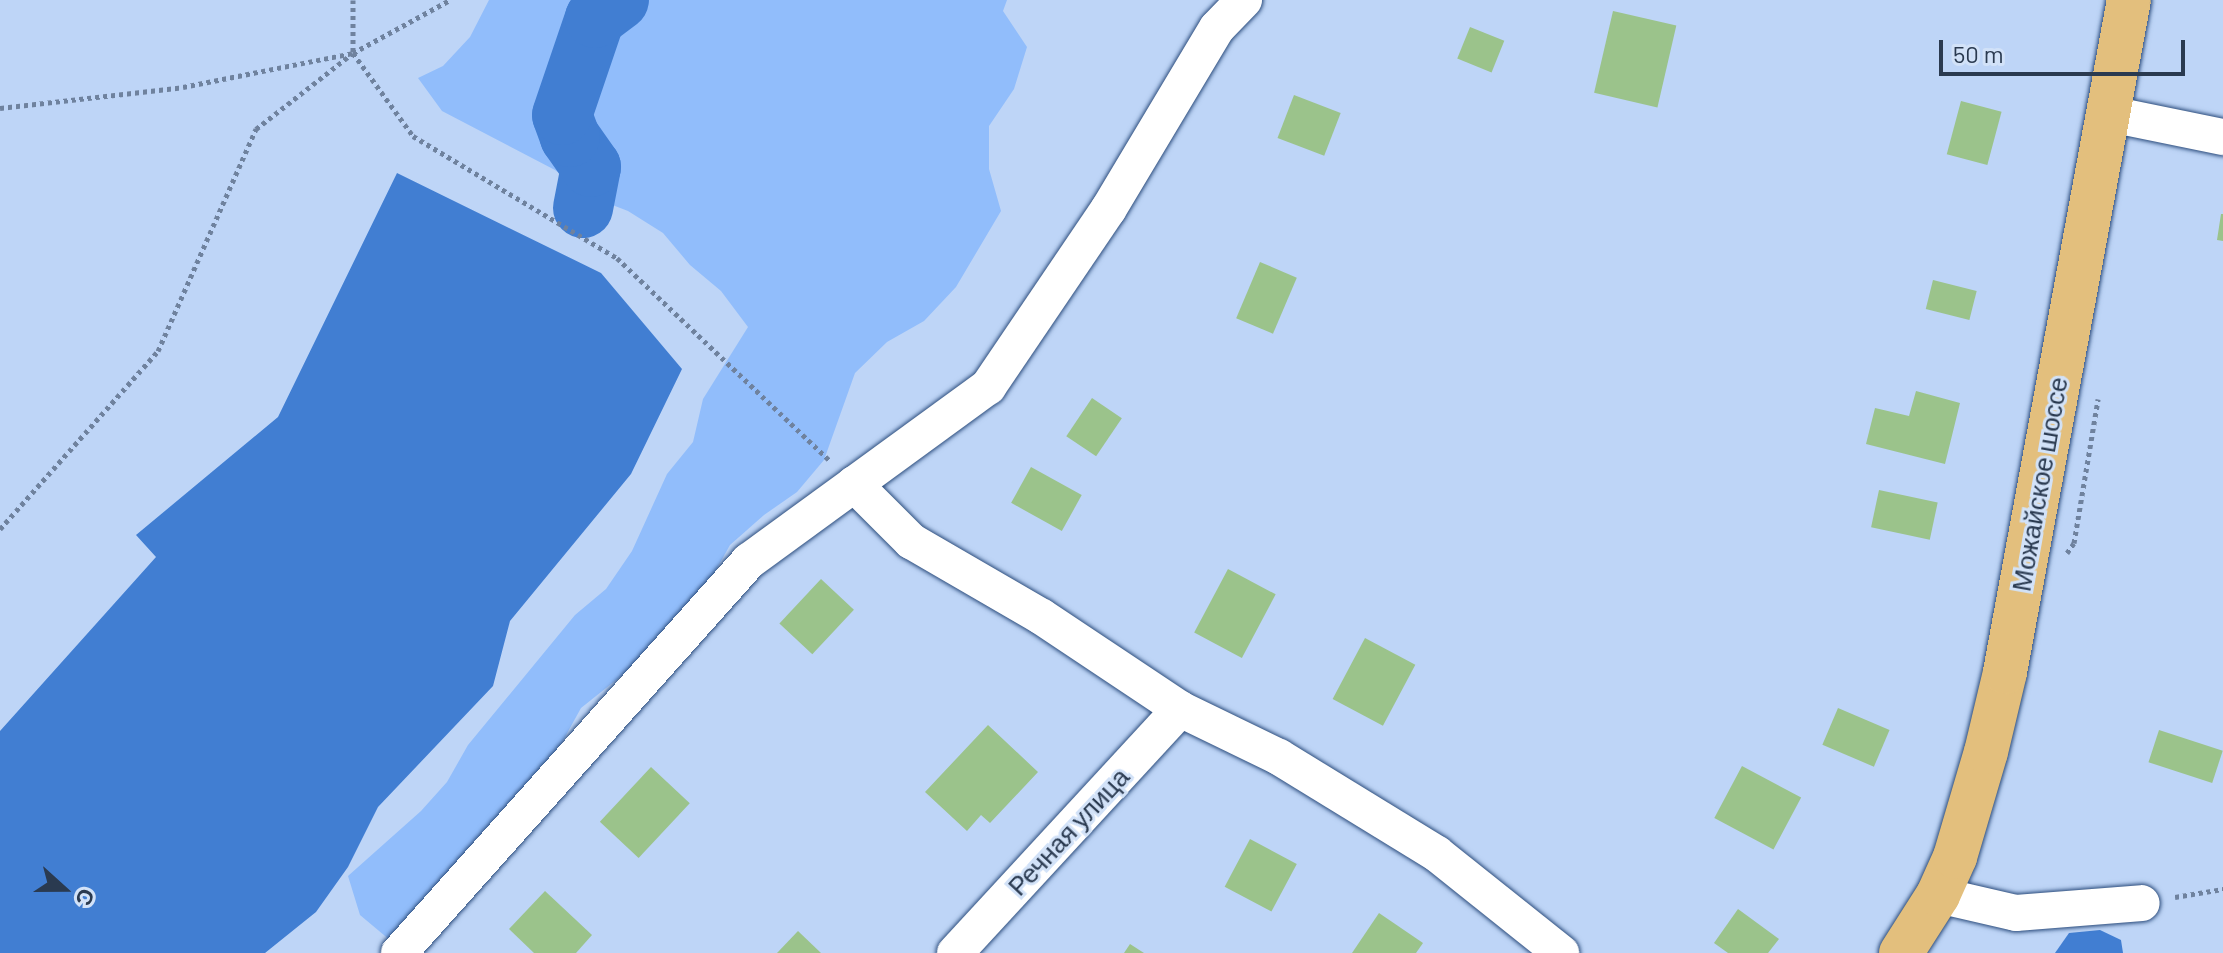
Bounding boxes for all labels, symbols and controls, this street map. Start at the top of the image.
scale bar [1943,24,2189,74]
text: 50 m [1953,39,2004,68]
street label: Можайское шоссе [2005,374,2073,594]
street label: Речная улица [1001,761,1135,901]
north arrow [24,849,104,929]
text: С [71,886,101,910]

